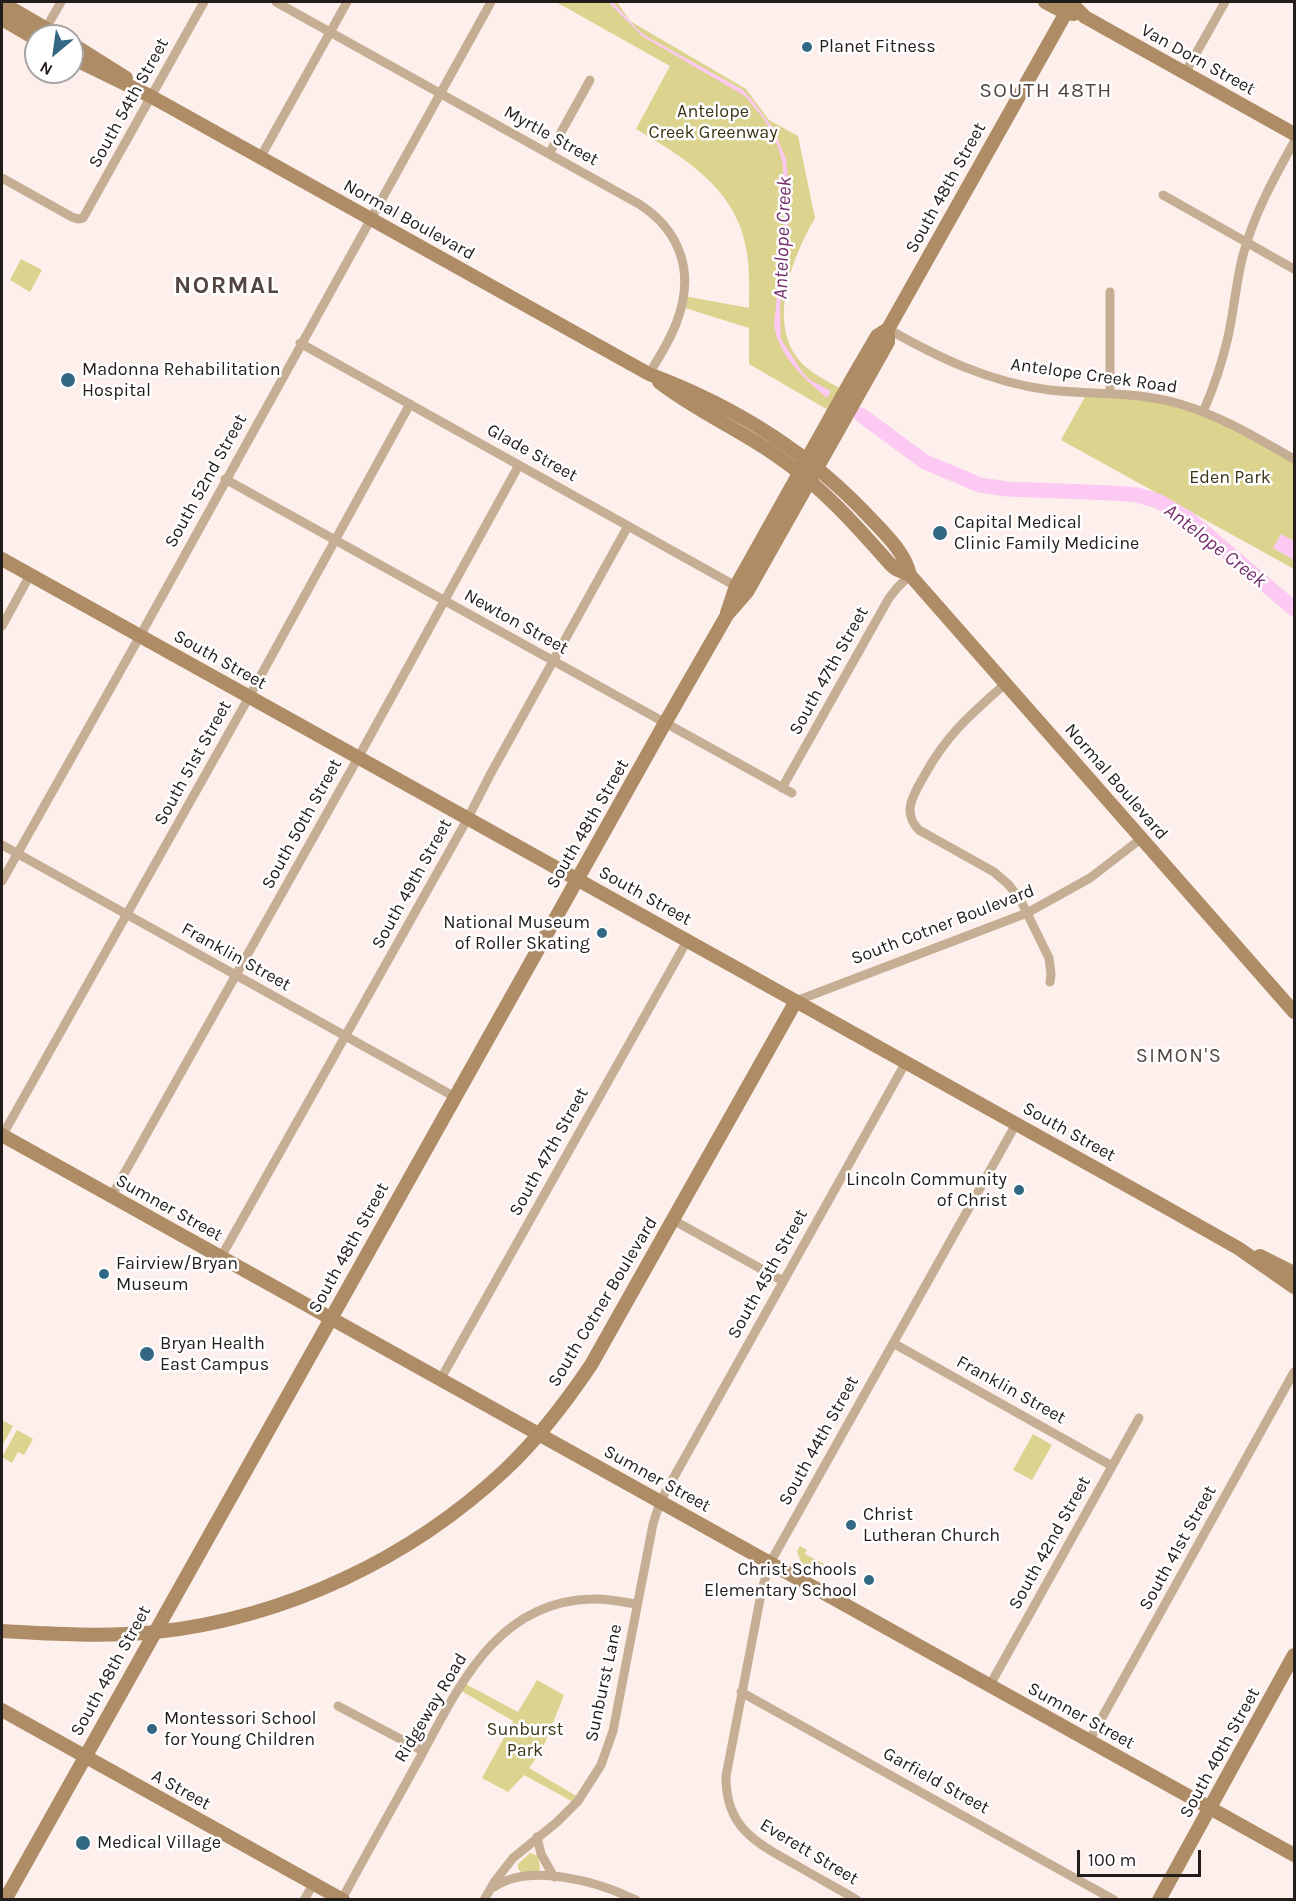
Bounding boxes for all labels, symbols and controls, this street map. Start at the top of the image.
street label: Van Dorn Street [1137,20,1259,100]
north arrow [24,24,84,84]
street label: South 54th Street [84,34,174,172]
place label: Planet Fitness [819,36,936,58]
marker: Planet Fitness [800,40,814,54]
text: N [36,57,56,80]
district label: SOUTH 48TH [979,78,1113,104]
street label: Myrtle Street [500,101,602,171]
park label: Antelope Creek Greenway [648,101,778,144]
street label: South 48th Street [901,119,991,257]
street label: Normal Boulevard [339,175,479,265]
water label: Antelope Creek [769,176,797,300]
district label: NORMAL [174,272,280,300]
street label: Antelope Creek Road [1009,354,1179,398]
place label: Madonna Rehabilitation Hospital [82,359,281,401]
marker: Madonna Rehabilitation Hospital [59,371,77,389]
street label: South 52nd Street [160,410,252,552]
street label: Glade Street [483,419,581,487]
park label: Eden Park [1189,467,1271,489]
water label: Antelope Creek [1159,499,1271,593]
place label: Capital Medical Clinic Family Medicine [954,512,1139,554]
marker: Capital Medical Clinic Family Medicine [931,524,949,542]
street label: Newton Street [460,584,572,660]
street label: South 47th Street [785,603,873,739]
street label: South Street [170,626,270,694]
street label: South 51st Street [150,697,236,829]
street label: Normal Boulevard [1060,719,1172,845]
street label: South 50th Street [257,755,347,893]
street label: South 48th Street [542,755,634,893]
street label: South 49th Street [367,815,457,953]
street label: South Street [595,862,695,930]
street label: South Cotner Boulevard [848,880,1038,970]
place label: National Museum of Roller Skating [443,912,590,954]
street label: Franklin Street [177,918,295,996]
marker: National Museum of Roller Skating [595,926,609,940]
district label: SIMON'S [1136,1044,1222,1068]
street label: South 47th Street [505,1084,593,1220]
street label: South Street [1019,1098,1119,1166]
place label: Lincoln Community of Christ [846,1169,1007,1212]
street label: Sumner Street [112,1170,226,1246]
street label: South 48th Street [304,1179,394,1317]
marker: Lincoln Community of Christ [1012,1183,1026,1197]
street label: South 45th Street [723,1205,813,1343]
street label: South Cotner Boulevard [544,1213,662,1391]
place label: Fairview/Bryan Museum [116,1253,238,1296]
marker: Fairview/Bryan Museum [97,1267,111,1281]
place label: Bryan Health East Campus [160,1333,269,1376]
marker: Bryan Health East Campus [138,1345,156,1363]
street label: Franklin Street [952,1351,1070,1429]
street label: South 44th Street [774,1372,864,1510]
street label: Sumner Street [600,1441,714,1517]
street label: South 42nd Street [1004,1473,1096,1613]
street label: South 41st Street [1135,1482,1221,1614]
place label: Christ Lutheran Church [863,1504,1000,1546]
marker: Christ Lutheran Church [844,1518,858,1532]
place label: Christ Schools Elementary School [704,1559,857,1602]
marker: Christ Schools Elementary School [862,1573,876,1587]
street label: South 48th Street [66,1602,156,1740]
street label: Sunburst Lane [581,1622,627,1744]
street label: Ridgeway Road [390,1650,472,1766]
street label: Sumner Street [1024,1678,1138,1754]
street label: South 40th Street [1175,1684,1265,1822]
place label: Montessori School for Young Children [164,1708,317,1750]
park label: Sunburst Park [487,1719,563,1762]
marker: Montessori School for Young Children [145,1722,159,1736]
street label: Garfield Street [879,1743,993,1819]
street label: A Street [148,1765,214,1815]
street label: Everett Street [756,1814,862,1890]
place label: Medical Village [97,1832,221,1854]
marker: Medical Village [74,1834,92,1852]
scale bar [1080,1838,1204,1876]
text: 100 m [1088,1849,1136,1871]

